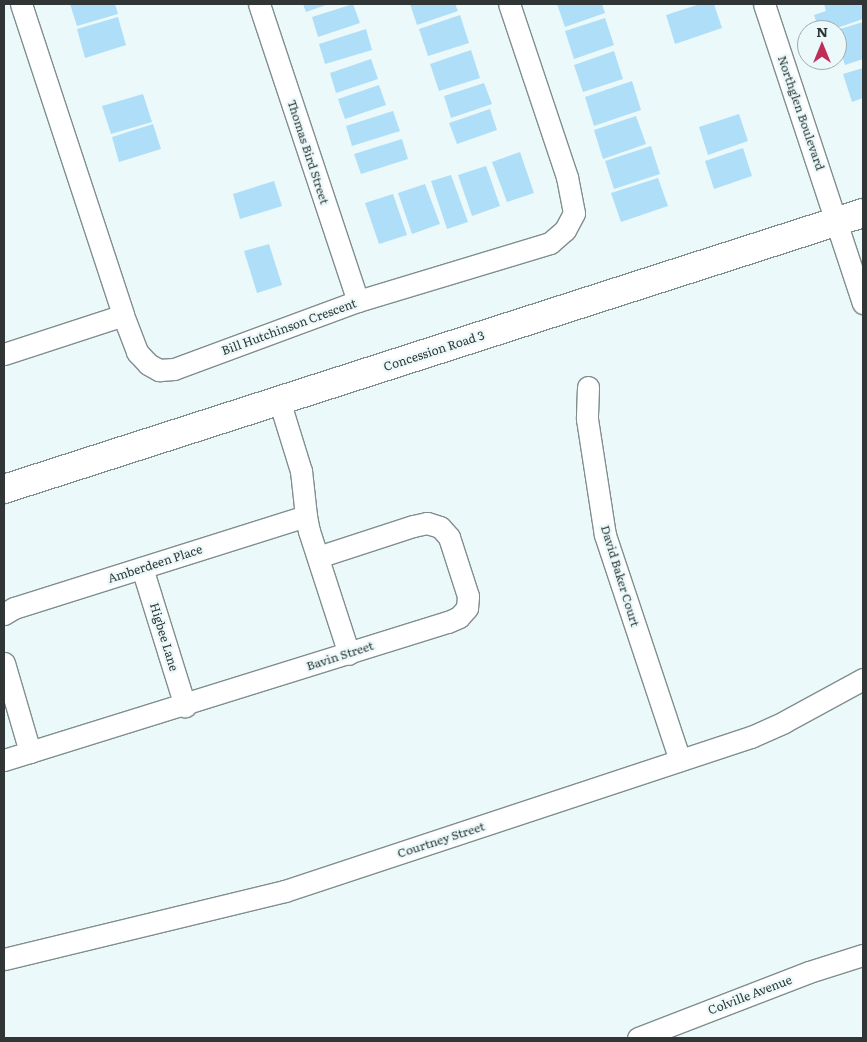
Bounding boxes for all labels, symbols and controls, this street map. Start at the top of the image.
north arrow [797,20,847,70]
text: N [816,21,828,41]
street label: Northglen Boulevard [775,54,827,172]
street label: Thomas Bird Street [284,98,332,206]
street label: Bill Hutchinson Crescent [220,296,358,358]
street label: Concession Road 3 [382,328,486,374]
street label: David Baker Court [598,524,642,628]
street label: Amberdeen Place [106,542,204,586]
street label: Higbee Lane [147,601,181,673]
street label: Bavin Street [305,638,375,674]
street label: Courtney Street [396,819,486,861]
street label: Colville Avenue [706,972,794,1018]

